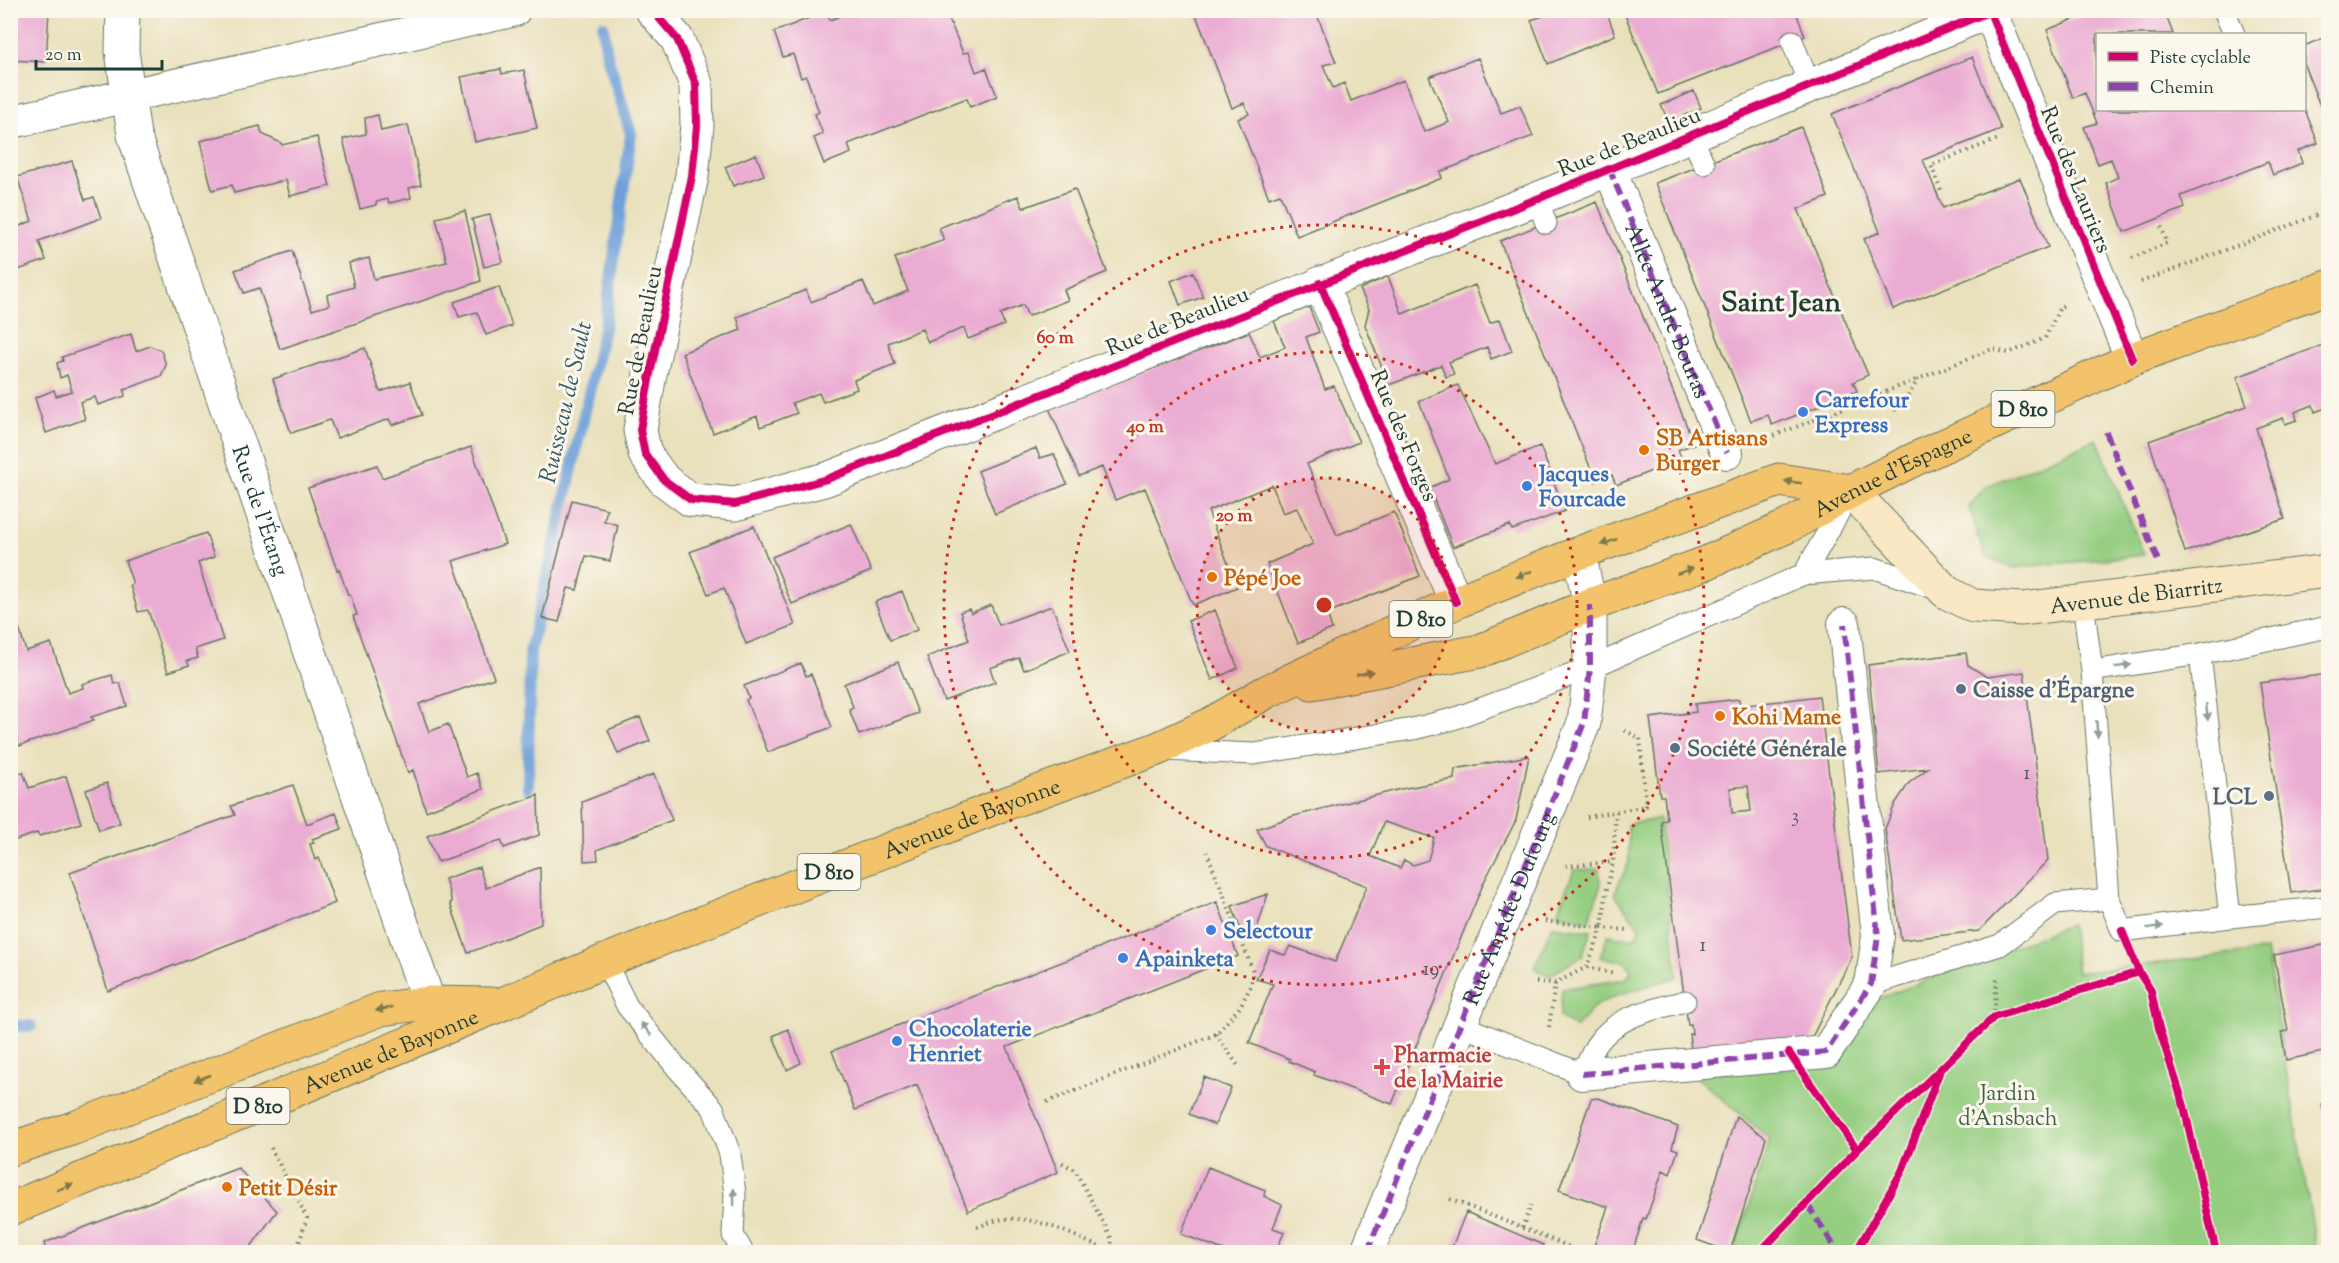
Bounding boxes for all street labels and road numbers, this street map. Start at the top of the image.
street label: Rue de Beaulieu [1554,100,1707,187]
street label: Rue des Lauriers [2030,102,2118,258]
street label: Allée André Bouras [1615,219,1716,404]
street label: Rue de Beaulieu [612,263,672,418]
street label: Rue de Beaulieu [1102,279,1255,366]
street label: Rue des Forges [1360,365,1444,507]
road number: D 810 [1992,391,2054,427]
street label: Avenue d'Espagne [1808,422,1978,528]
street label: Rue de l'Étang [222,441,296,581]
street label: Avenue de Biarritz [2048,571,2225,624]
road number: D 810 [1390,601,1452,637]
street label: Avenue de Bayonne [879,772,1066,869]
street label: Rue Amédée Dufourg [1457,807,1565,1011]
road number: D 810 [798,854,860,890]
street label: Avenue de Bayonne [299,1002,484,1104]
road number: D 810 [226,1088,290,1124]

